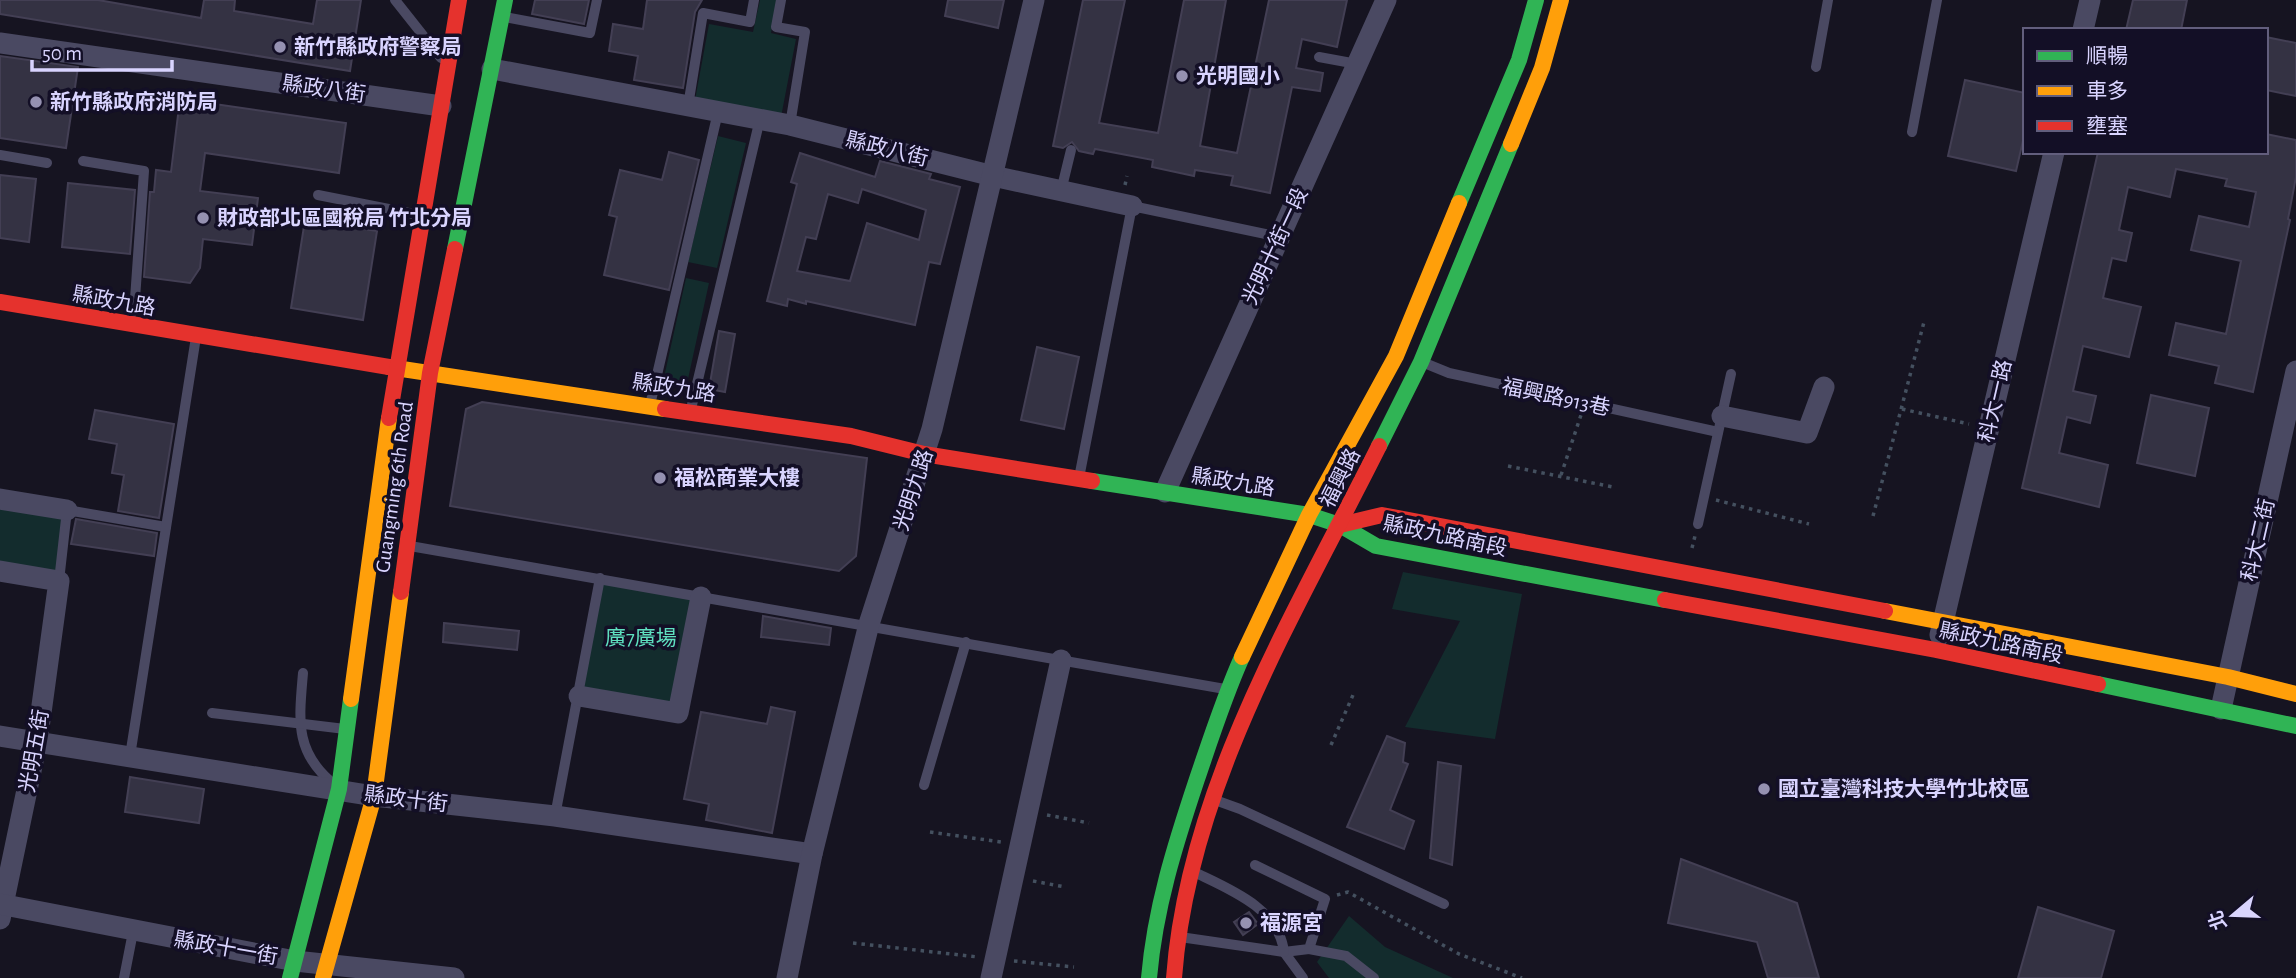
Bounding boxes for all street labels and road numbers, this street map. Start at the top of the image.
street label: 縣政八街 [281,72,367,106]
street label: 縣政八街 [844,128,930,170]
street label: 光明十街一段 [1238,184,1312,308]
street label: 縣政九路 [71,283,157,319]
street label: 科大一路 [1975,358,2015,444]
street label: 縣政九路 [631,371,717,405]
street label: 福興路913巷 [1500,375,1612,419]
street label: Guangming 6th Road [372,400,417,574]
street label: 福興路 [1316,445,1364,511]
street label: 光明九路 [890,447,936,533]
street label: 縣政九路 [1190,465,1276,499]
street label: 科大二街 [2238,497,2278,583]
street label: 縣政九路南段 [1381,512,1509,560]
street label: 縣政九路南段 [1937,619,2065,667]
street label: 光明五街 [16,708,52,794]
street label: 縣政十街 [363,783,449,815]
street label: 縣政十一街 [172,928,280,968]

